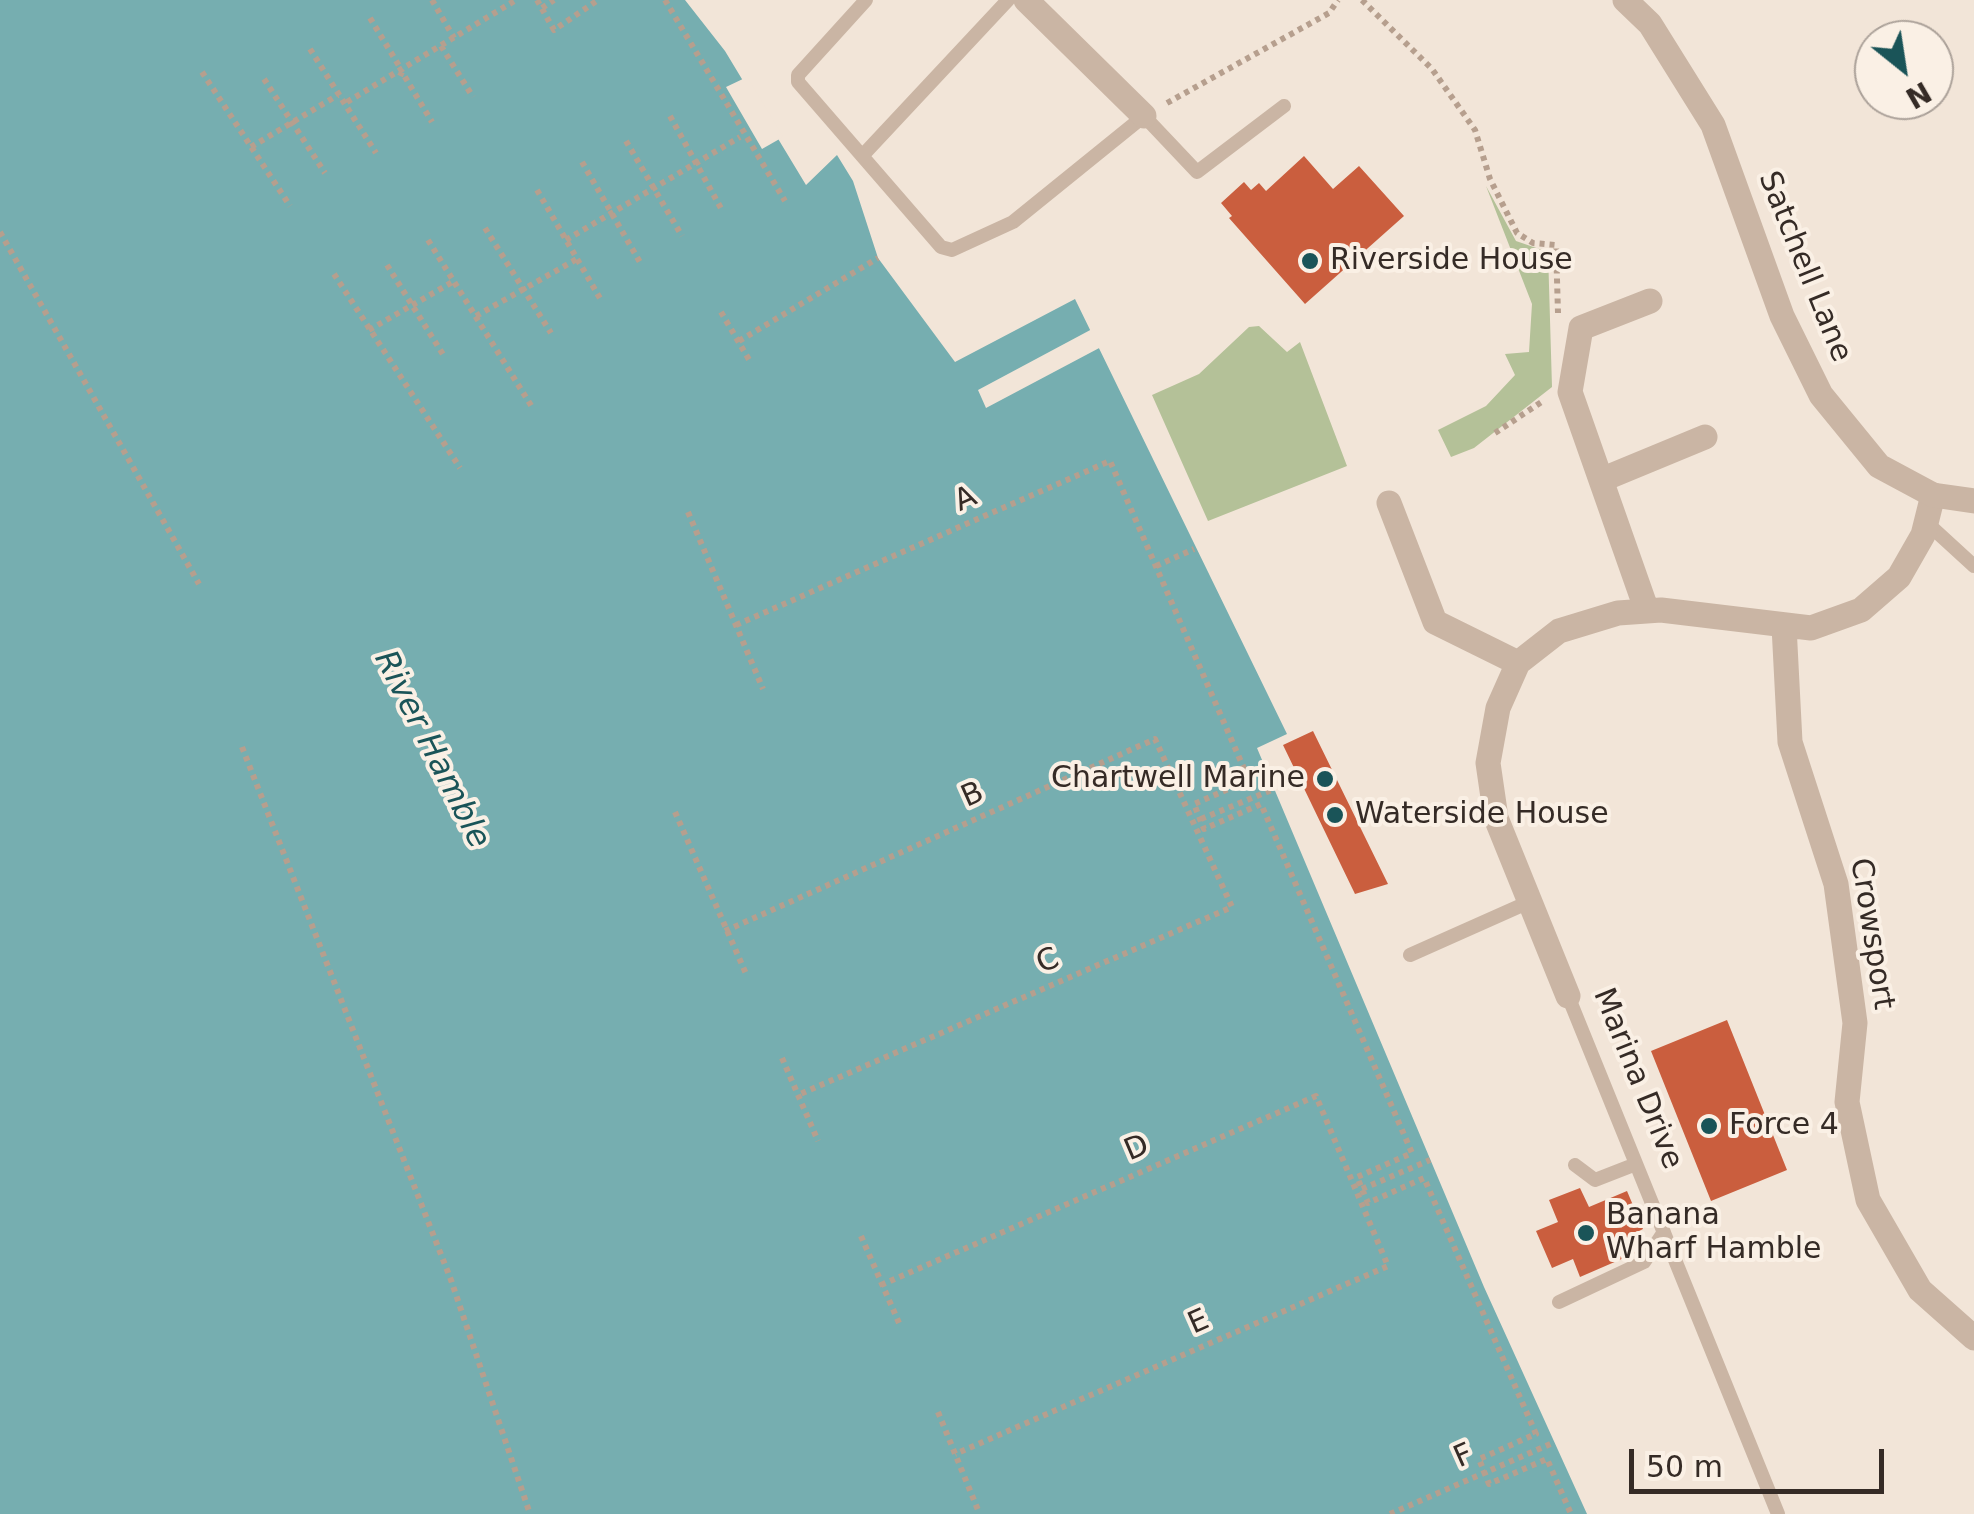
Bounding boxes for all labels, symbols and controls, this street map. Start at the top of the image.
north arrow [1854,20,1954,120]
text: N [1900,75,1937,115]
street label: Satchell Lane [1749,167,1859,367]
place label: Riverside House [1330,243,1573,279]
marker: Riverside House [1299,250,1321,272]
street label: A [949,479,983,521]
water label: River Hamble [365,645,497,855]
place label: Chartwell Marine [1051,761,1305,797]
marker: Chartwell Marine [1314,768,1336,790]
street label: B [956,775,990,817]
place label: Waterside House [1355,797,1609,833]
marker: Waterside House [1324,804,1346,826]
street label: Crowsport [1841,856,1901,1012]
street label: C [1031,941,1065,983]
street label: Marina Drive [1584,983,1690,1175]
place label: Force 4 [1729,1108,1839,1144]
marker: Force 4 [1698,1115,1720,1137]
street label: D [1119,1128,1155,1170]
place label: Banana Wharf Hamble [1606,1198,1821,1268]
marker: Banana Wharf Hamble [1575,1222,1597,1244]
street label: E [1183,1303,1215,1343]
scale bar [1634,1429,1889,1491]
street label: F [1449,1437,1479,1477]
text: 50 m [1646,1449,1723,1484]

